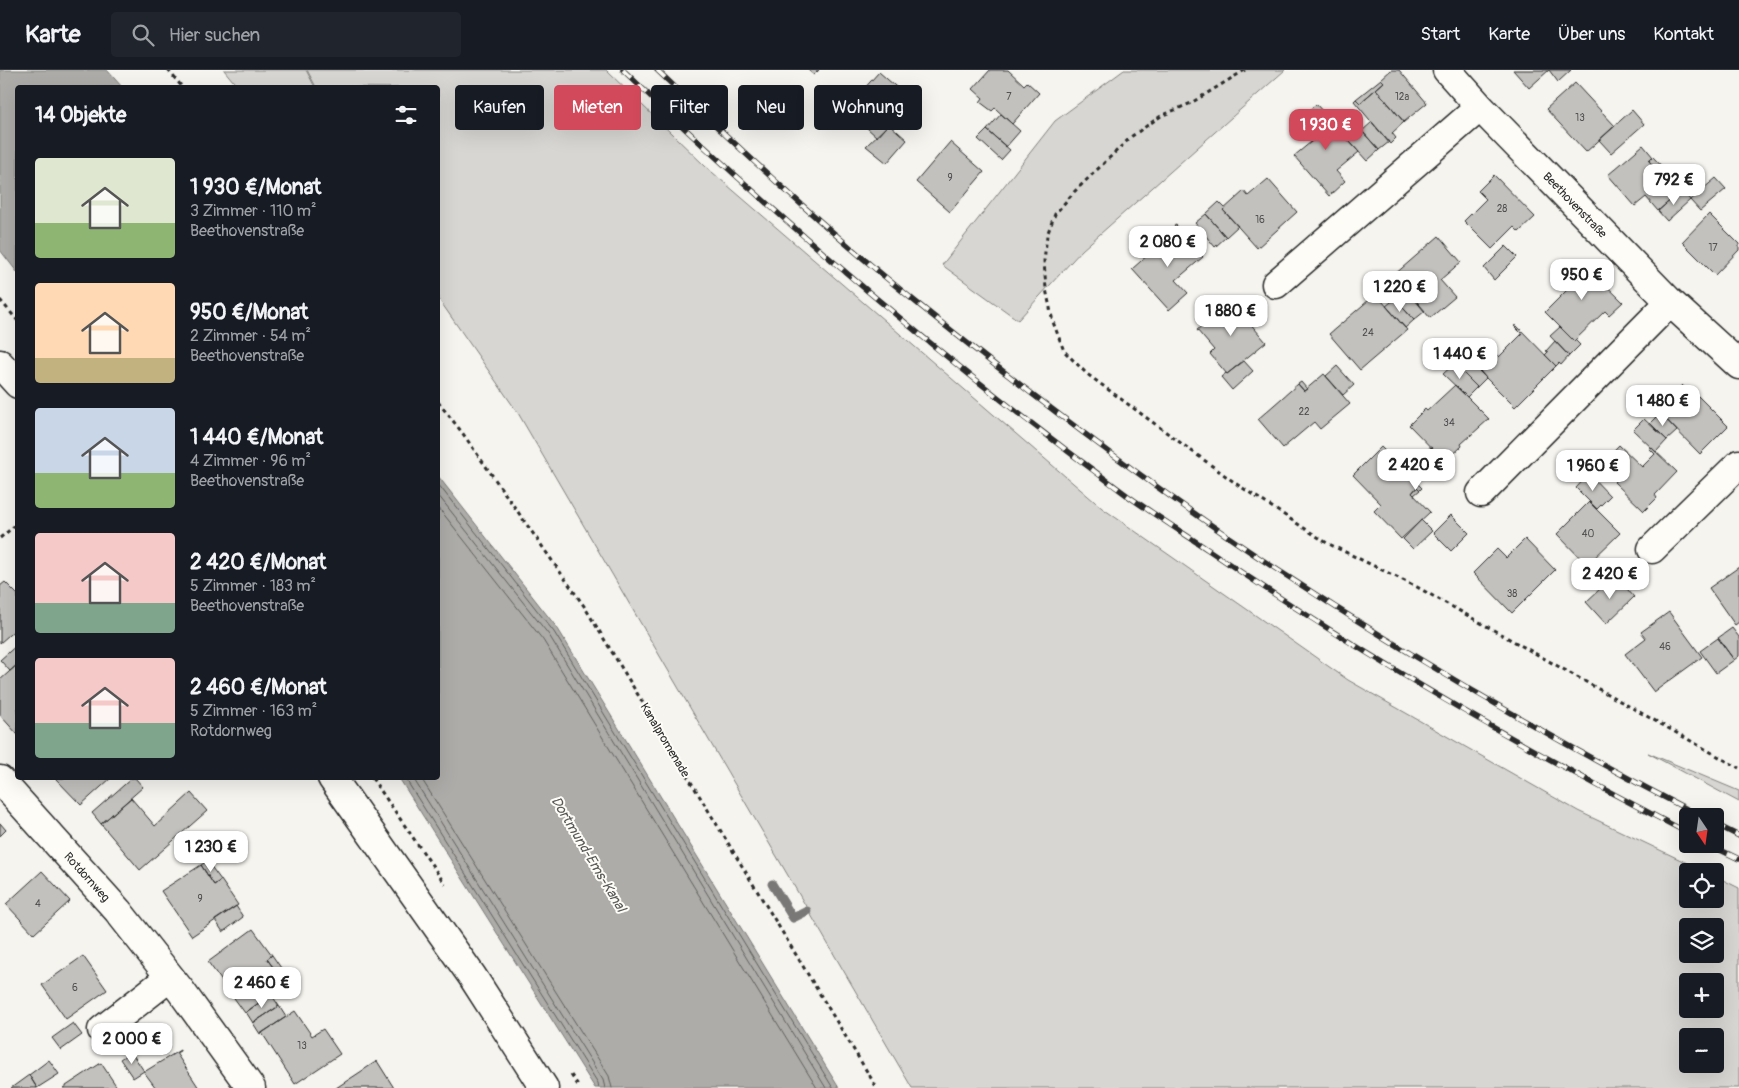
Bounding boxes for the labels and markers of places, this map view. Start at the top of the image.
pin: 1 930 € [1280,108,1372,151]
pin: 792 € [1639,164,1709,206]
pin: 2 080 € [1122,226,1214,268]
pin: 950 € [1547,258,1617,301]
pin: 1 220 € [1354,270,1446,313]
pin: 1 880 € [1185,294,1277,337]
pin: 1 440 € [1414,338,1506,380]
pin: 1 480 € [1617,384,1709,427]
pin: 2 420 € [1370,448,1462,491]
pin: 1 960 € [1547,450,1639,492]
pin: 2 420 € [1564,558,1656,600]
pin: 1 230 € [165,830,257,873]
pin: 2 460 € [216,966,308,1009]
pin: 2 000 € [86,1022,178,1065]

